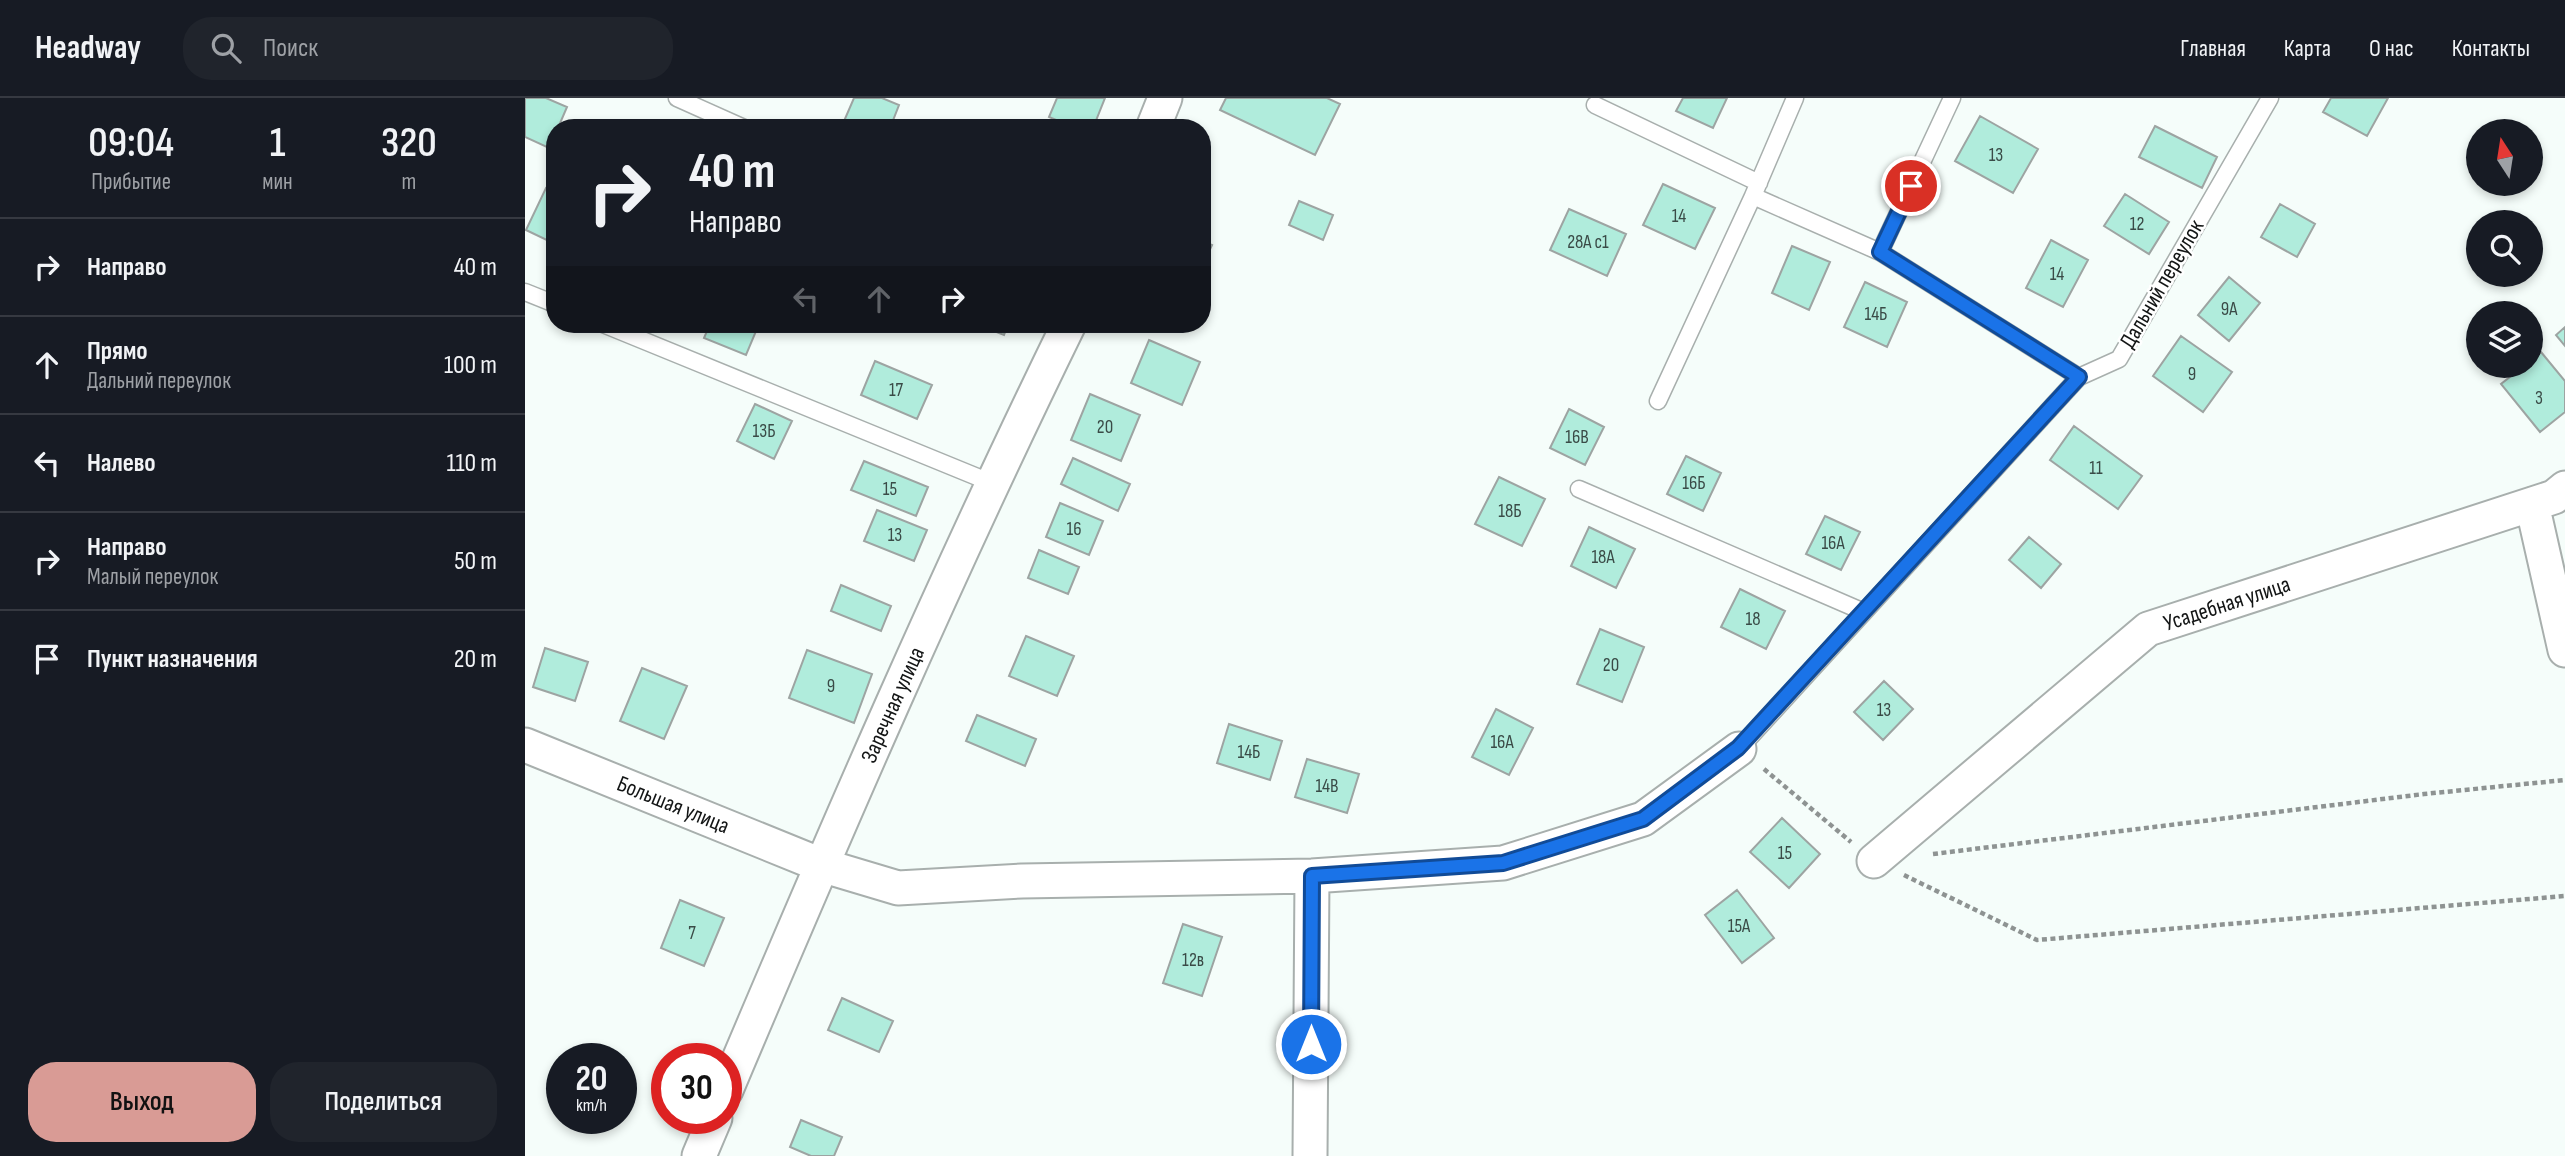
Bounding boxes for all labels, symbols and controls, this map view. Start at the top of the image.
search box [183,17,673,80]
text: Headway [35,28,141,68]
icon: search [207,29,245,67]
text: Поиск [263,33,318,64]
text: Главная [2180,34,2246,63]
text: Карта [2284,34,2331,63]
text: О нас [2369,34,2414,63]
text: Контакты [2452,34,2530,63]
text: 09:04 [88,118,174,169]
text: 1 [270,118,285,169]
text: 320 [381,118,437,169]
north arrow [2466,119,2543,196]
map controls [2466,119,2543,378]
text: 40 m [689,143,775,202]
house number: 13 [1989,144,2003,167]
icon: right [574,147,665,238]
pin [1881,156,1941,216]
icon: arrive [1892,167,1930,205]
text: Прибытие [91,168,171,196]
text: мин [262,168,293,196]
text: m [401,168,416,196]
text: Направо [689,203,782,242]
house number: 14 [1672,205,1686,228]
button: search [2466,210,2543,287]
house number: 12 [2130,213,2144,236]
street label: Дальний переулок [2114,214,2210,353]
house number: 28А с1 [1567,231,1609,254]
icon: right [28,248,66,286]
text: Направо [87,252,166,283]
text: 40 m [454,252,497,283]
house number: 14 [2050,263,2064,286]
icon: left [787,280,825,318]
icon: ahead [860,280,898,318]
icon: right [933,280,971,318]
house number: 9А [2221,298,2238,321]
button: layers [2466,301,2543,378]
house number: 14Б [1865,303,1887,326]
text: Прямо [87,336,148,367]
icon: ahead [28,346,66,384]
text: 100 m [444,350,497,381]
house number: 9 [2188,363,2196,386]
text: Дальний переулок [87,367,231,395]
house number: 17 [889,379,904,402]
house number: 3 [2535,387,2543,410]
house number: 20 [1097,416,1113,439]
house number: 13Б [753,420,775,443]
house number: 16В [1565,426,1589,449]
icon: left [28,444,66,482]
text: Налево [87,448,156,479]
text: 110 m [446,448,497,479]
house number: 11 [2089,457,2103,480]
house number: 16Б [1682,472,1706,495]
house number: 15 [883,478,897,501]
house number: 18Б [1498,500,1522,523]
house number: 16 [1067,518,1081,541]
house number: 13 [888,524,902,547]
text: Направо [87,532,166,563]
house number: 16А [1821,532,1845,555]
icon: right [28,542,66,580]
text: 50 m [454,546,497,577]
house number: 18А [1591,546,1615,569]
text: Малый переулок [87,563,218,591]
street label: Усадебная улица [2160,570,2294,638]
house number: 18 [1746,608,1760,631]
icon: arrive [28,640,66,678]
street label: Заречная улица [855,643,931,767]
text: Пункт назначения [87,644,258,675]
text: 20 m [454,644,497,675]
house number: 20 [1603,654,1619,677]
house number: 9 [827,675,835,698]
house number: 13 [1877,699,1891,722]
house number: 16А [1490,731,1514,754]
house number: 14Б [1238,741,1260,764]
street label: Большая улица [613,770,733,840]
house number: 14В [1315,775,1339,798]
house number: 15 [1778,842,1792,865]
house number: 15А [1728,915,1751,938]
house number: 7 [688,922,696,945]
house number: 12в [1182,949,1204,972]
position arrow [1274,1007,1348,1081]
speed limit sign: 30 [651,1043,742,1134]
text: 20 [576,1058,608,1101]
button: Выход [28,1062,256,1142]
button: Поделиться [270,1062,497,1142]
text: km/h [576,1095,607,1116]

